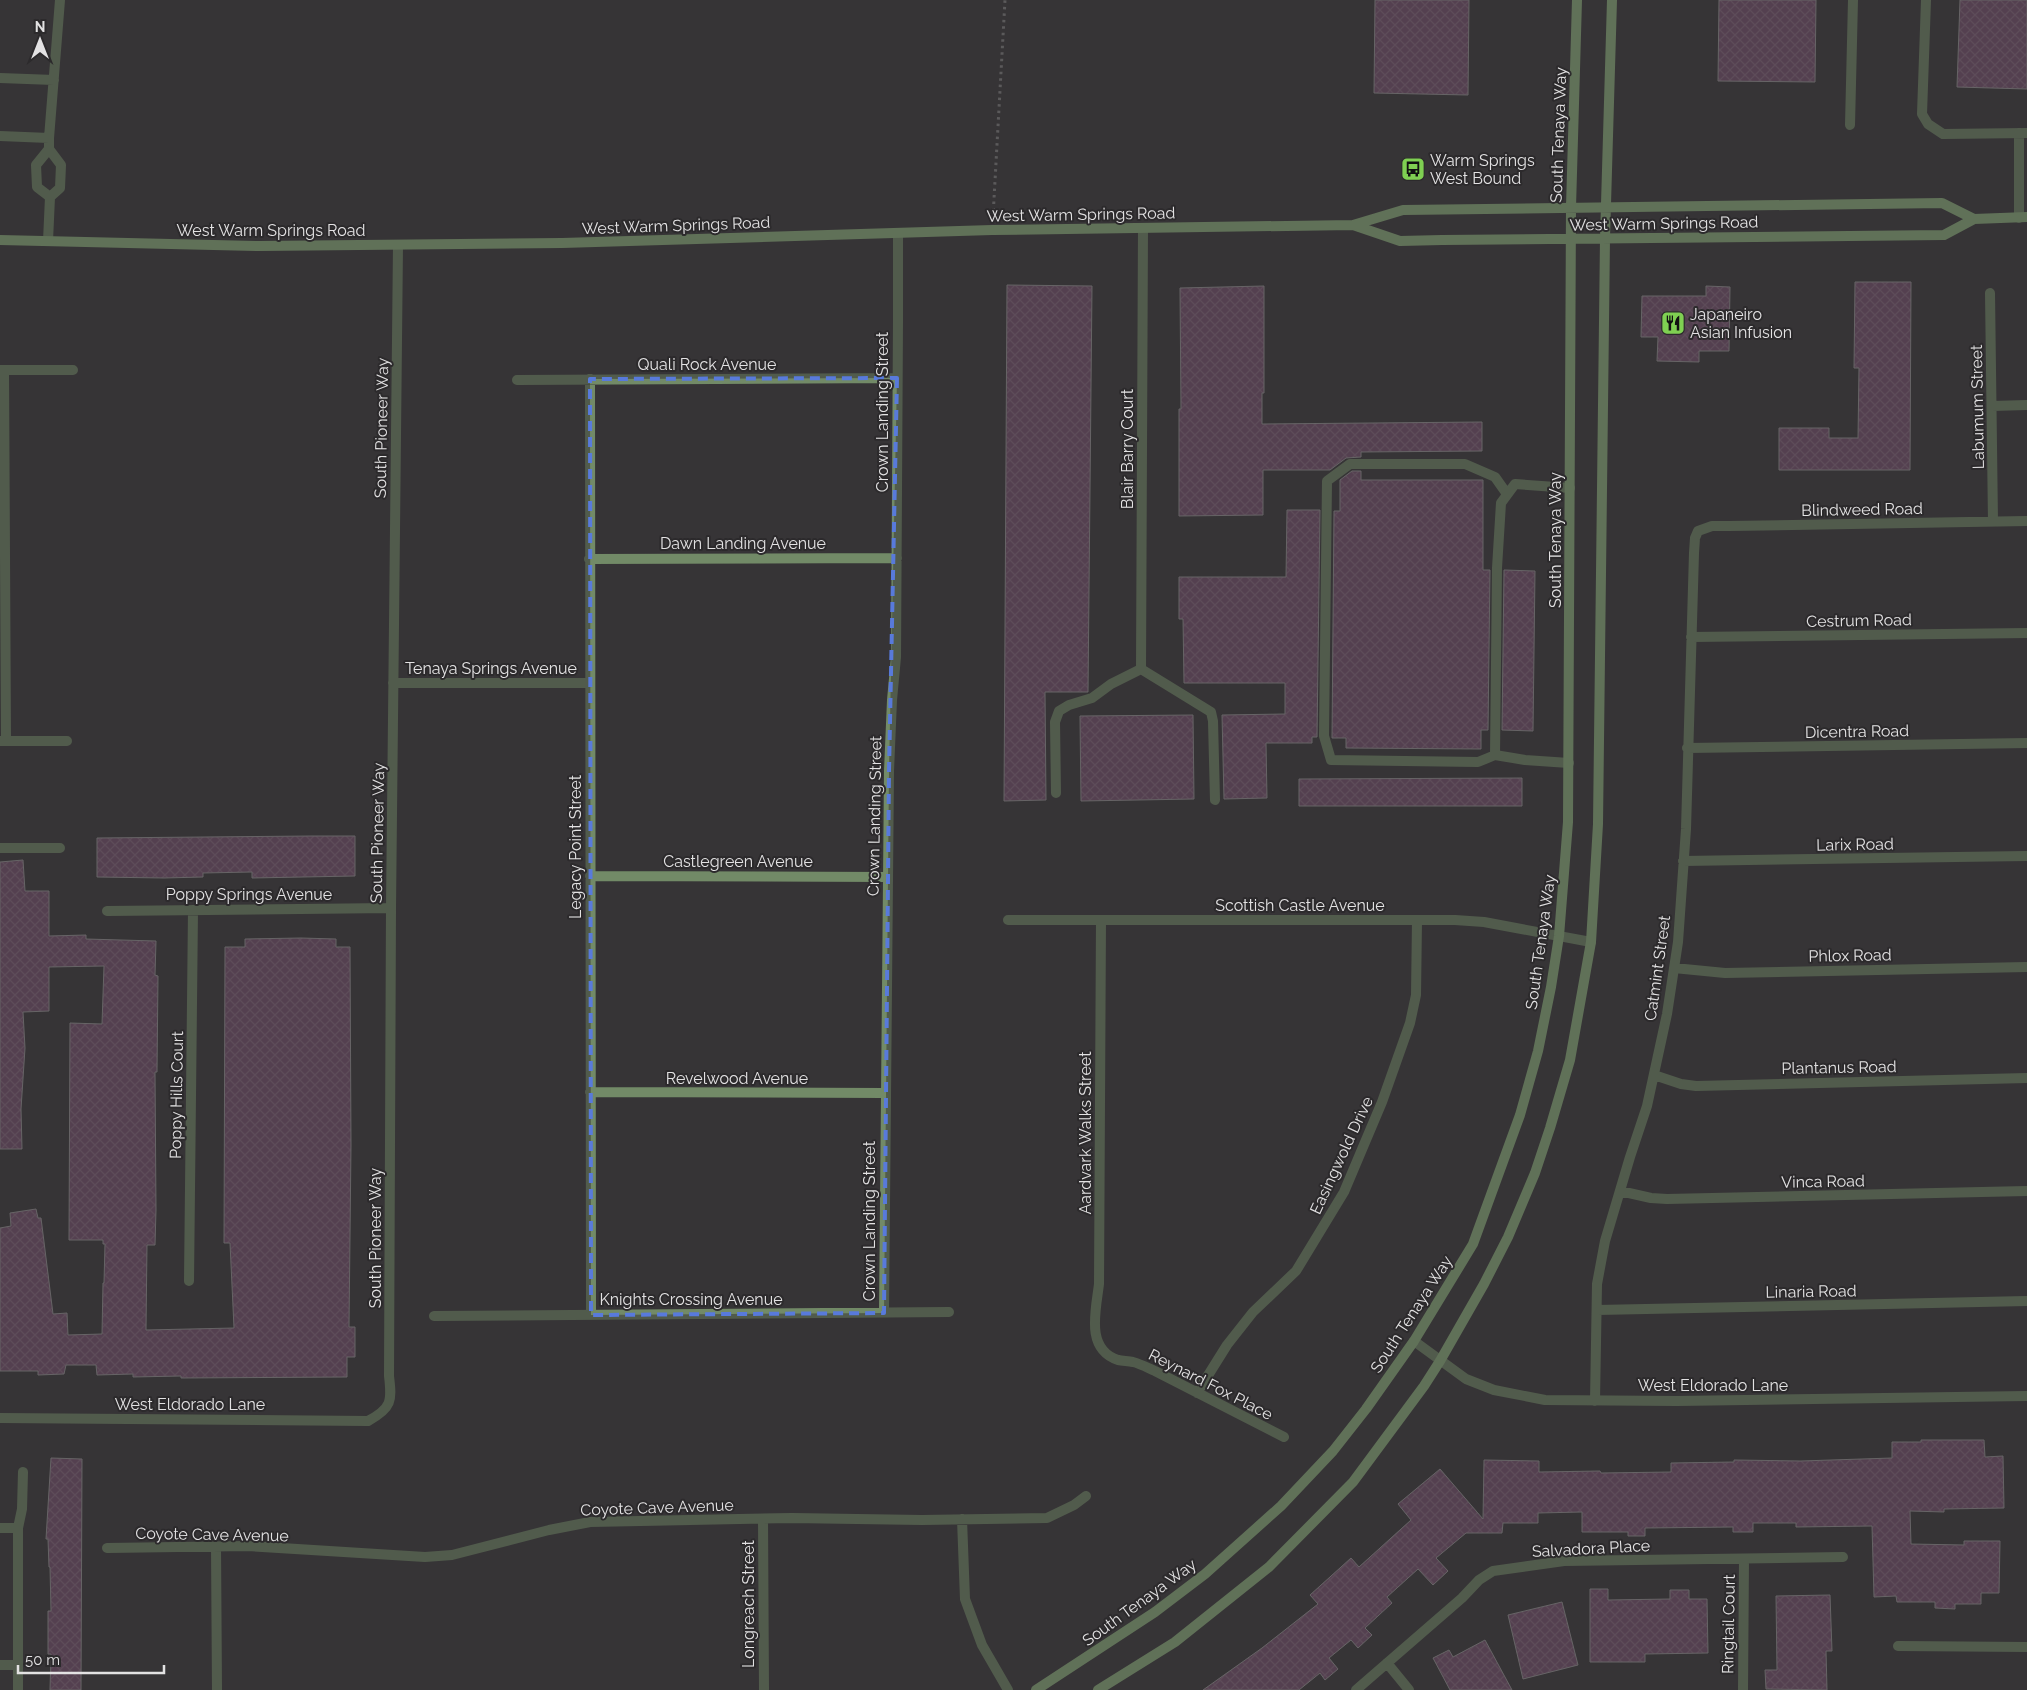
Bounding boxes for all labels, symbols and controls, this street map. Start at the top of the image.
north arrow [15,15,65,65]
text: N [35,19,45,35]
street label: South Tenaya Way [1547,66,1570,203]
place label: Warm Springs West Bound [1430,151,1535,188]
bus stop icon: Warm Springs West Bound [1400,156,1426,182]
street label: West Warm Springs Road [986,203,1176,226]
street label: West Warm Springs Road [1569,212,1759,235]
street label: West Warm Springs Road [581,213,771,238]
street label: West Warm Springs Road [177,221,365,240]
place label: Japaneiro Asian Infusion [1690,305,1792,342]
restaurant icon: Japaneiro Asian Infusion [1660,310,1686,336]
street label: Crown Landing Street [873,331,892,492]
street label: Labumum Street [1967,344,1988,470]
street label: Quali Rock Avenue [638,355,776,374]
street label: South Pioneer Way [371,357,392,498]
street label: Blair Barry Court [1118,388,1137,509]
street label: South Tenaya Way [1546,472,1565,608]
street label: Blindweed Road [1801,499,1923,520]
street label: Dawn Landing Avenue [660,534,826,553]
street label: Cestrum Road [1806,610,1912,631]
street label: Tenaya Springs Avenue [405,659,577,678]
street label: Dicentra Road [1805,721,1909,742]
street label: Crown Landing Street [864,735,885,896]
street label: South Pioneer Way [367,762,388,903]
street label: Legacy Point Street [566,774,585,919]
street label: Larix Road [1816,834,1894,855]
street label: Castlegreen Avenue [663,852,813,871]
street label: South Tenaya Way [1522,873,1559,1011]
street label: Poppy Springs Avenue [166,885,332,904]
street label: Scottish Castle Avenue [1215,896,1385,915]
street label: Catmint Street [1641,914,1674,1022]
street label: Phlox Road [1808,945,1892,966]
street label: Poppy Hills Court [166,1030,187,1159]
street label: Aardvark Walks Street [1076,1051,1095,1215]
street label: Plantanus Road [1781,1057,1897,1078]
street label: Revelwood Avenue [666,1069,808,1088]
street label: Easingwold Drive [1306,1093,1377,1217]
street label: Crown Landing Street [860,1140,879,1301]
street label: South Pioneer Way [366,1167,385,1308]
street label: Vinca Road [1781,1171,1865,1192]
street label: South Tenaya Way [1366,1252,1457,1376]
street label: Linaria Road [1765,1281,1857,1302]
street label: Knights Crossing Avenue [599,1290,783,1309]
street label: Reynard Fox Place [1146,1345,1276,1424]
street label: West Eldorado Lane [1638,1376,1788,1395]
street label: West Eldorado Lane [115,1395,265,1414]
street label: Coyote Cave Avenue [580,1495,734,1520]
street label: Coyote Cave Avenue [135,1524,289,1545]
street label: Salvadora Place [1531,1536,1651,1561]
street label: Longreach Street [739,1539,758,1668]
street label: South Tenaya Way [1079,1555,1200,1650]
street label: Ringtail Court [1718,1573,1739,1674]
scale bar [18,1642,164,1674]
text: 50 m [25,1651,60,1669]

